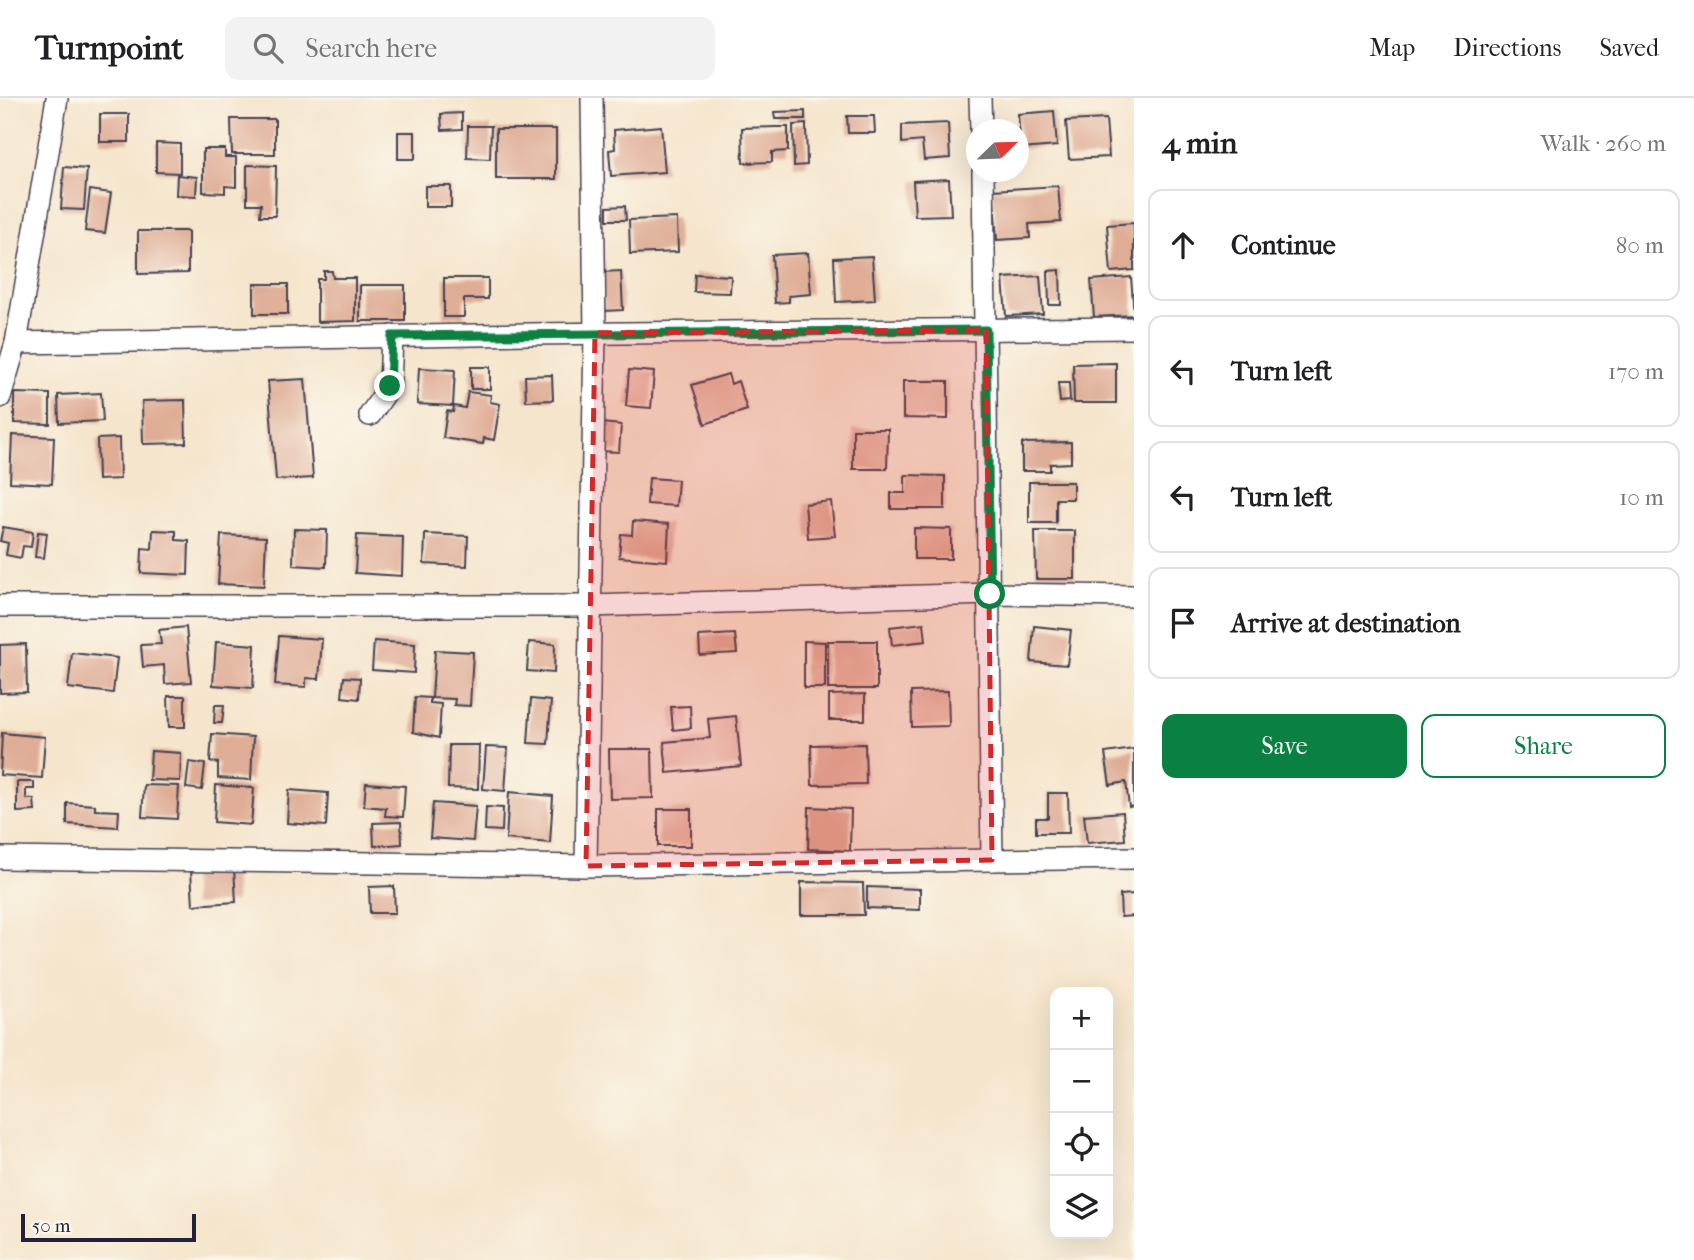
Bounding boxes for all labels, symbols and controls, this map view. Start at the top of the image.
search box [225,17,715,80]
text: Turnpoint [35,29,183,68]
icon: search [249,29,287,67]
text: Search here [305,33,437,64]
text: Map [1369,34,1415,62]
text: Directions [1453,34,1561,62]
text: Saved [1599,34,1659,62]
north arrow [966,119,1029,182]
text: 4 min [1162,126,1237,161]
text: Walk · 260 m [1541,130,1666,157]
icon: ahead [1164,226,1202,264]
text: Continue [1231,230,1336,261]
text: 80 m [1616,232,1664,259]
icon: left [1164,352,1202,390]
text: Turn left [1231,356,1332,387]
text: 170 m [1608,358,1664,385]
route end [374,370,405,401]
icon: left [1164,478,1202,516]
text: Turn left [1231,482,1332,513]
text: 10 m [1619,484,1664,511]
route start [974,578,1005,609]
icon: arrive [1164,604,1202,642]
text: Arrive at destination [1231,608,1461,639]
button: Save [1162,714,1407,778]
button: Share [1421,714,1666,778]
map controls [1050,987,1113,1239]
button: + [1050,987,1113,1050]
button: − [1050,1050,1113,1113]
button: locate [1050,1113,1113,1176]
button: layers [1050,1176,1113,1239]
scale bar [21,1211,196,1243]
text: 50 m [32,1215,71,1237]

